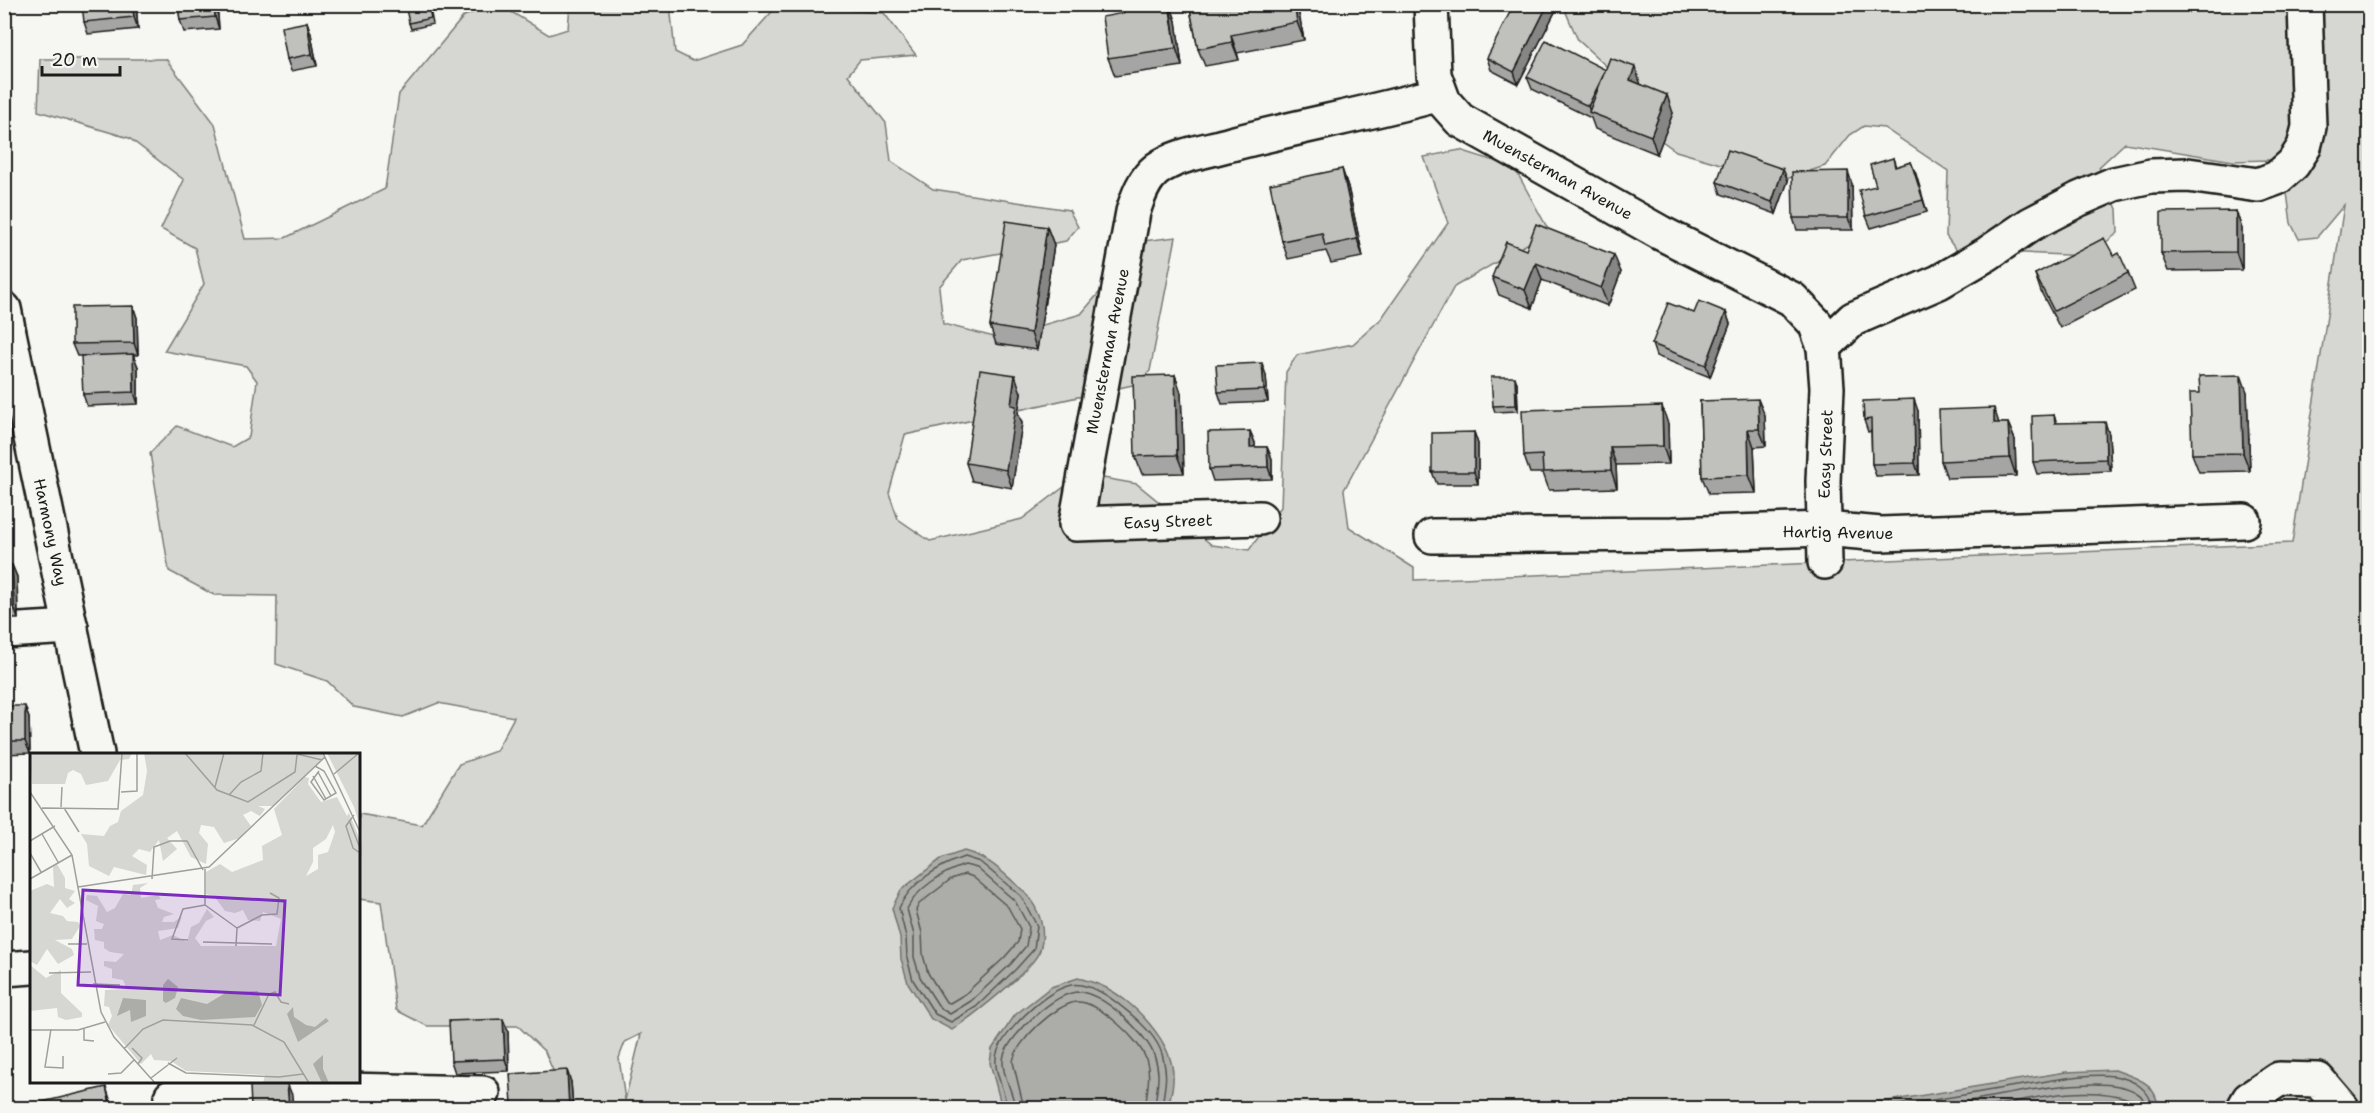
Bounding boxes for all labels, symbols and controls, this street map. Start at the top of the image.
scale bar [42,39,120,77]
text: 20 m [51,48,97,72]
street label: Muensterman Avenue [1479,124,1636,224]
street label: Muensterman Avenue [1081,267,1134,436]
street label: Easy Street [1813,409,1838,499]
street label: Harmony Way [29,476,72,588]
street label: Easy Street [1123,509,1213,534]
street label: Hartig Avenue [1782,521,1894,544]
inset map [30,753,360,1083]

